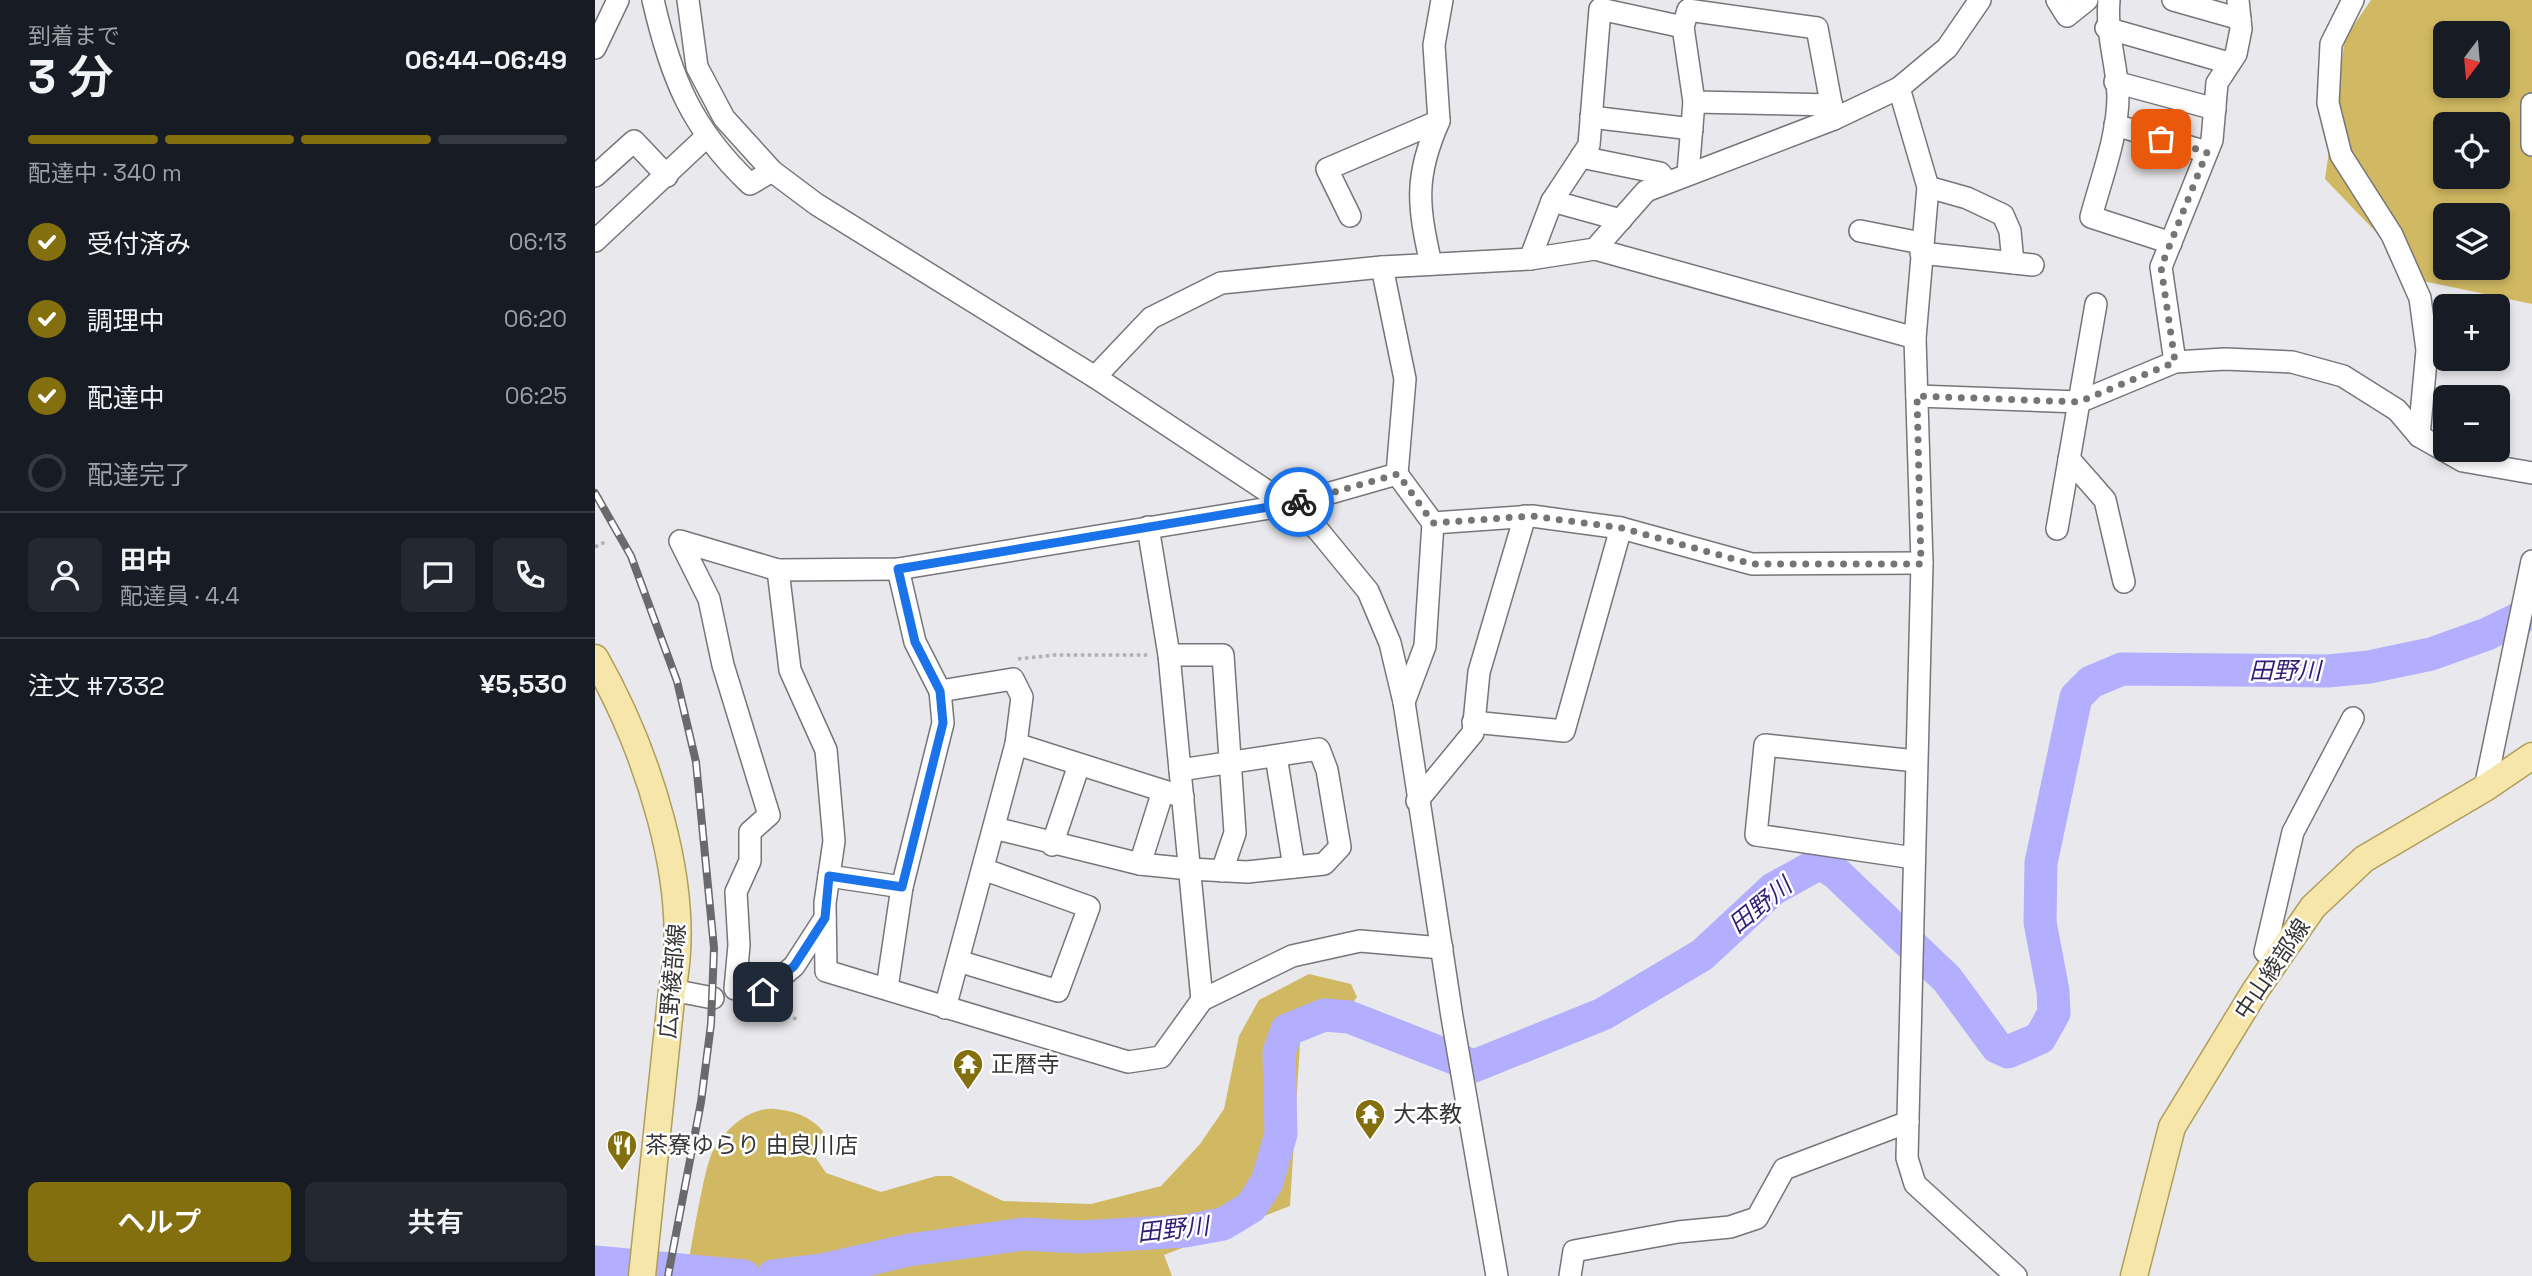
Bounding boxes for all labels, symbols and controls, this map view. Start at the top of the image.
text: 到着まで [28,21,120,51]
north arrow [2433,21,2509,98]
map controls [2433,21,2510,462]
text: 06:44–06:49 [405,43,567,77]
text: 3 分 [28,48,114,106]
pin [2131,109,2191,169]
button: locate [2433,112,2510,189]
icon: bag [2142,120,2180,158]
text: 配達中 · 340 m [28,158,182,188]
button: layers [2433,203,2510,280]
icon: check [28,223,66,261]
text: 受付済み [87,227,191,261]
text: 06:13 [509,227,567,257]
button: + [2433,294,2510,371]
icon: check [28,300,66,338]
text: 調理中 [87,304,165,338]
text: 06:20 [504,304,567,334]
icon: check [28,377,66,415]
text: 配達中 [87,381,165,415]
text: 06:25 [505,381,567,411]
button: − [2433,385,2510,462]
text: 配達完了 [87,458,191,492]
courier [1264,467,1334,537]
icon: bike [1280,483,1318,521]
button: person [28,538,102,612]
button: chat [401,538,475,612]
button: phone [493,538,567,612]
text: 田中 [120,543,172,577]
text: 配達員 · 4.4 [120,581,240,611]
water label: 田野川 [2249,655,2324,686]
text: ¥5,530 [479,667,567,701]
text: 注文 #7332 [28,669,165,703]
water label: 田野川 [1722,868,1800,940]
street label: 中山綾部線 [2227,913,2317,1025]
street label: 広野綾部線 [652,922,692,1040]
pin [733,962,793,1022]
icon: home [744,973,782,1011]
temple icon: 正暦寺 [951,1047,985,1091]
place label: 正暦寺 [991,1049,1060,1079]
temple icon: 大本教 [1353,1097,1387,1141]
place label: 大本教 [1393,1099,1462,1129]
restaurant icon: 茶寮ゆらり 由良川店 [605,1128,639,1172]
place label: 茶寮ゆらり 由良川店 [645,1130,858,1160]
button: ヘルプ [28,1182,291,1262]
button: 共有 [305,1182,567,1262]
water label: 田野川 [1136,1210,1213,1248]

